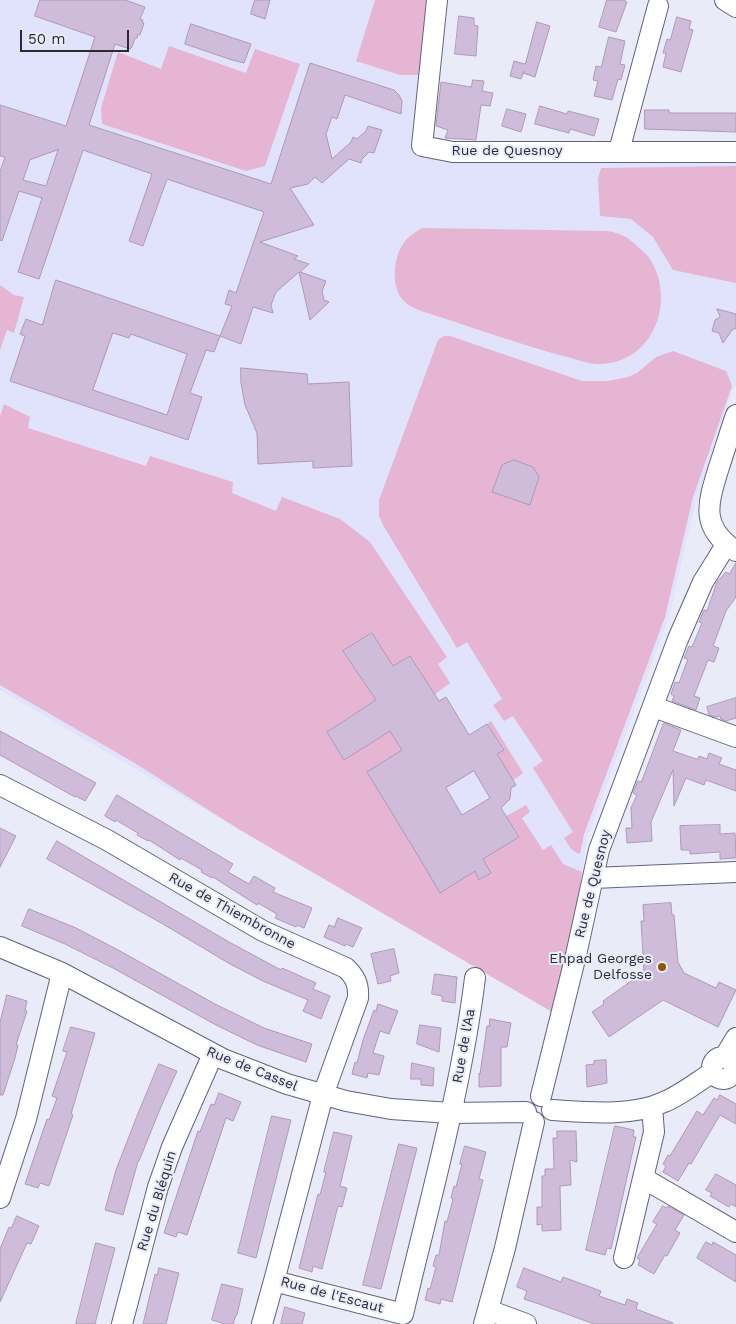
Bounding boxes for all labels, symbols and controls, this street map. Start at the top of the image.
scale bar [22,20,131,52]
text: 50 m [28,30,65,48]
street label: Rue de Quesnoy [452,143,562,159]
street label: Rue de Quesnoy [571,828,615,940]
street label: Rue de Thiembronne [166,869,298,953]
place label: Ehpad Georges Delfosse [549,951,652,984]
marker: Ehpad Georges Delfosse [656,961,668,973]
street label: Rue de l'Aa [449,1007,479,1085]
street label: Rue de Cassel [204,1043,300,1095]
street label: Rue du Bléquin [134,1149,180,1253]
street label: Rue de l'Escaut [279,1273,385,1317]

